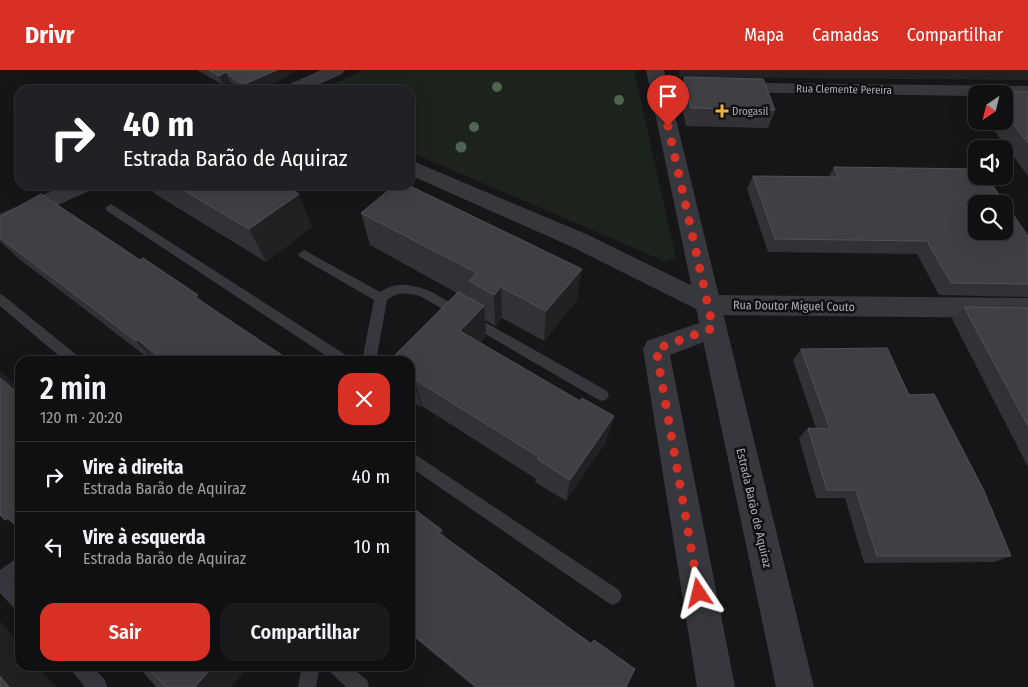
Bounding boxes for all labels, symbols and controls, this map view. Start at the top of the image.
text: Drivr [25,21,74,49]
text: Mapa [744,24,784,46]
text: Camadas [812,24,879,46]
text: Compartilhar [907,24,1003,46]
pin [647,75,689,126]
icon: arrive [654,82,682,110]
street label: Rua Clemente Pereira [796,82,892,97]
north arrow [968,85,1012,130]
map controls [968,85,1013,240]
text: 40 m [123,103,194,145]
icon: right [40,105,105,170]
marker: Drogasil [716,105,728,117]
place label: Drogasil [732,105,768,118]
button: sound [968,140,1013,185]
text: Estrada Barão de Aquiraz [123,145,347,172]
button: search [968,195,1013,240]
street label: Rua Doutor Miguel Couto [733,298,855,314]
text: 2 min [40,371,107,407]
button: close [338,373,390,425]
text: 120 m · 20:20 [40,408,123,427]
street label: Estrada Barão de Aquiraz [733,447,775,569]
text: Vire à direita [83,456,184,479]
icon: right [40,463,68,491]
text: 40 m [352,465,390,488]
text: Estrada Barão de Aquiraz [83,479,246,498]
text: Vire à esquerda [83,526,205,549]
icon: left [40,533,68,561]
text: 10 m [354,535,390,558]
text: Estrada Barão de Aquiraz [83,549,246,568]
position arrow [672,566,724,618]
button: Sair [40,603,210,661]
button: Compartilhar [220,603,390,661]

